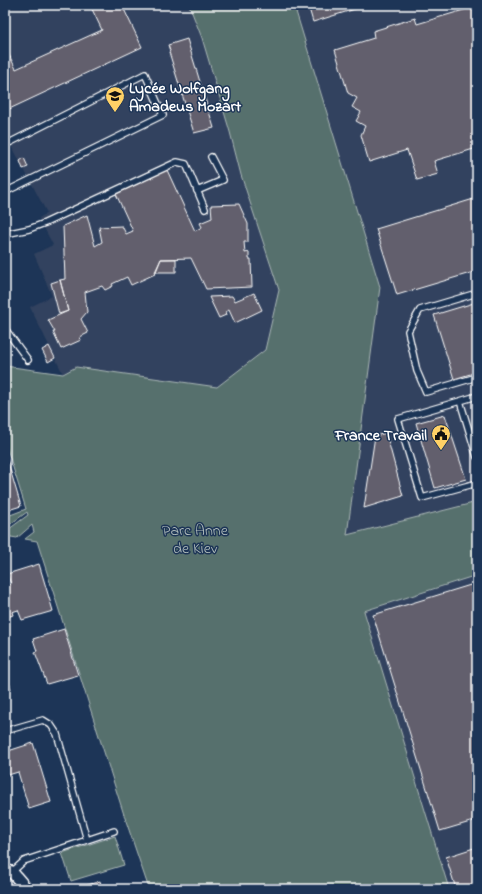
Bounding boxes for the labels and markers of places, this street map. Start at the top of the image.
place label: Lycée Wolfgang Amadeus Mozart [129,77,242,119]
school or university icon: Lycée Wolfgang Amadeus Mozart [104,85,126,113]
public building icon: France Travail [430,423,452,451]
place label: France Travail [334,424,427,448]

